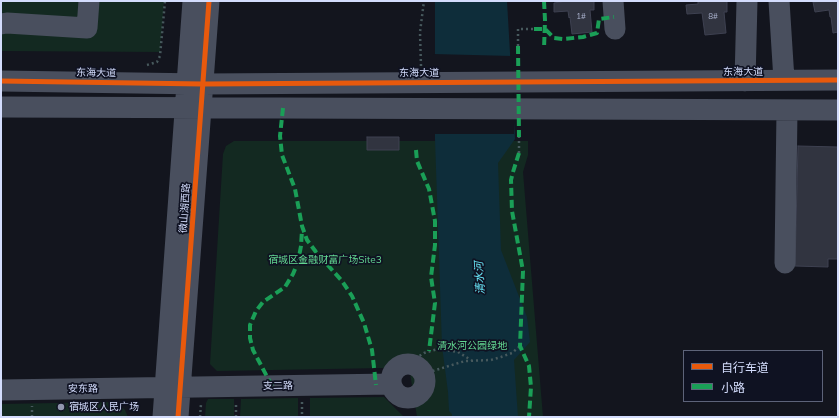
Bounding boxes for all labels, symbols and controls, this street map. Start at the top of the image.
house number: 1# [576,12,586,22]
house number: 8# [708,12,718,22]
street label: 东海大道 [723,66,763,78]
street label: 东海大道 [76,67,116,79]
street label: 东海大道 [399,67,439,79]
street label: 微山湖西路 [177,183,193,233]
park label: 宿城区金融财富广场Site3 [268,254,382,266]
water label: 清水河 [473,261,487,295]
park label: 清水河公园绿地 [437,340,507,352]
legend [683,350,823,402]
text: 自行车道 [721,360,769,375]
street label: 支二路 [263,380,293,392]
text: 小路 [721,380,745,395]
street label: 安东路 [68,383,98,395]
place label: 宿城区人民广场 [69,401,139,413]
marker: 宿城区人民广场 [56,402,66,412]

